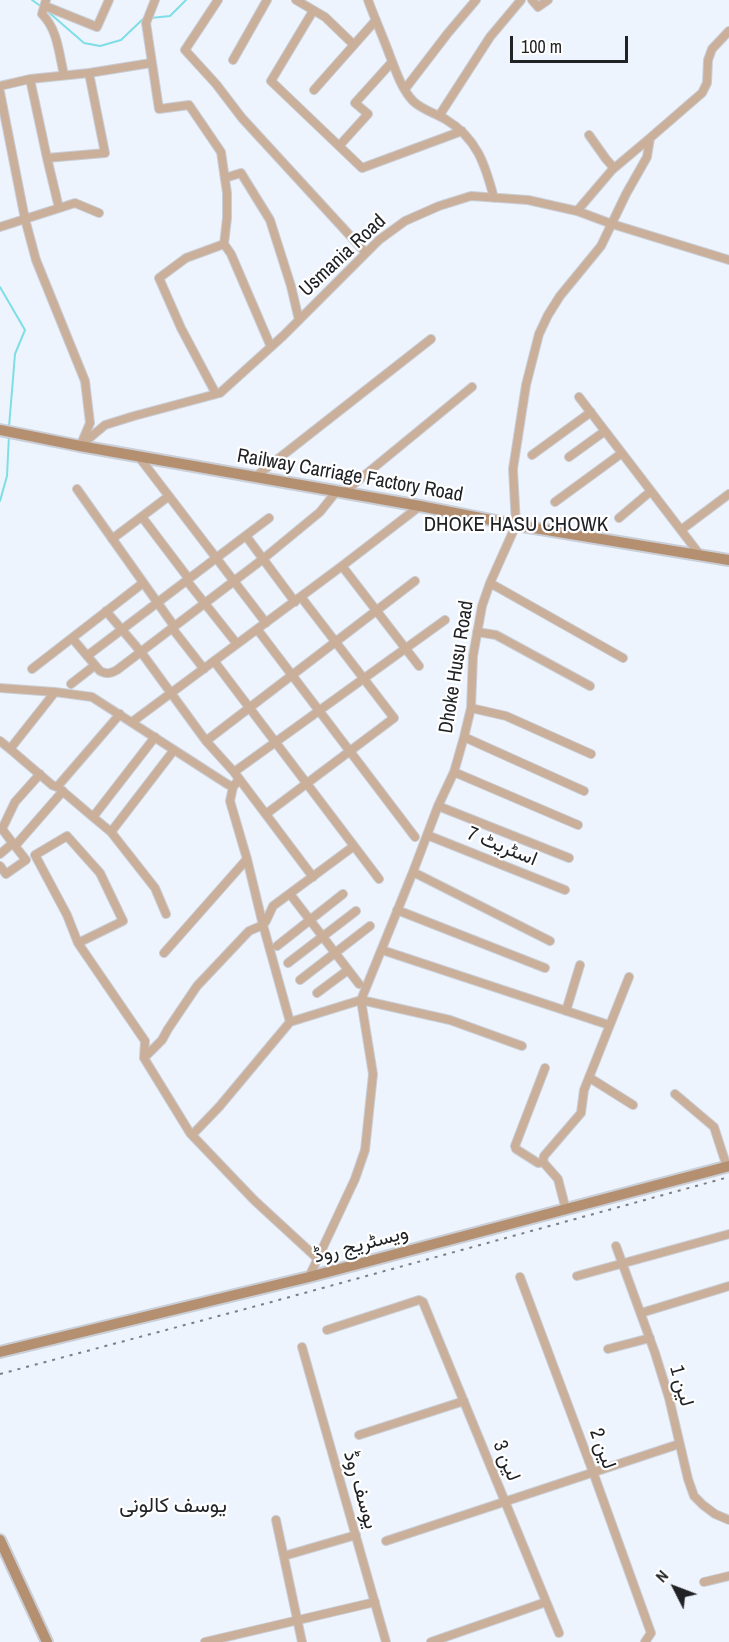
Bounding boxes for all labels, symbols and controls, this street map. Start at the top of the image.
scale bar [513,24,632,62]
text: 100 m [521,34,562,59]
street label: Usmania Road [295,210,391,302]
street label: Railway Carriage Factory Road [235,444,465,508]
district label: DHOKE HASU CHOWK [412,512,620,538]
street label: Dhoke Husu Road [435,599,479,735]
street label: اسٹریٹ 7 [463,822,541,872]
street label: ویسٹریج روڈ [311,1221,411,1269]
street label: لین 1 [664,1363,698,1409]
street label: لین 2 [584,1425,620,1473]
street label: لین 3 [487,1437,525,1485]
street label: یوسف روڈ [337,1448,383,1532]
district label: یوسف کالونی [119,1493,227,1519]
north arrow [645,1558,705,1618]
text: N [650,1565,673,1587]

